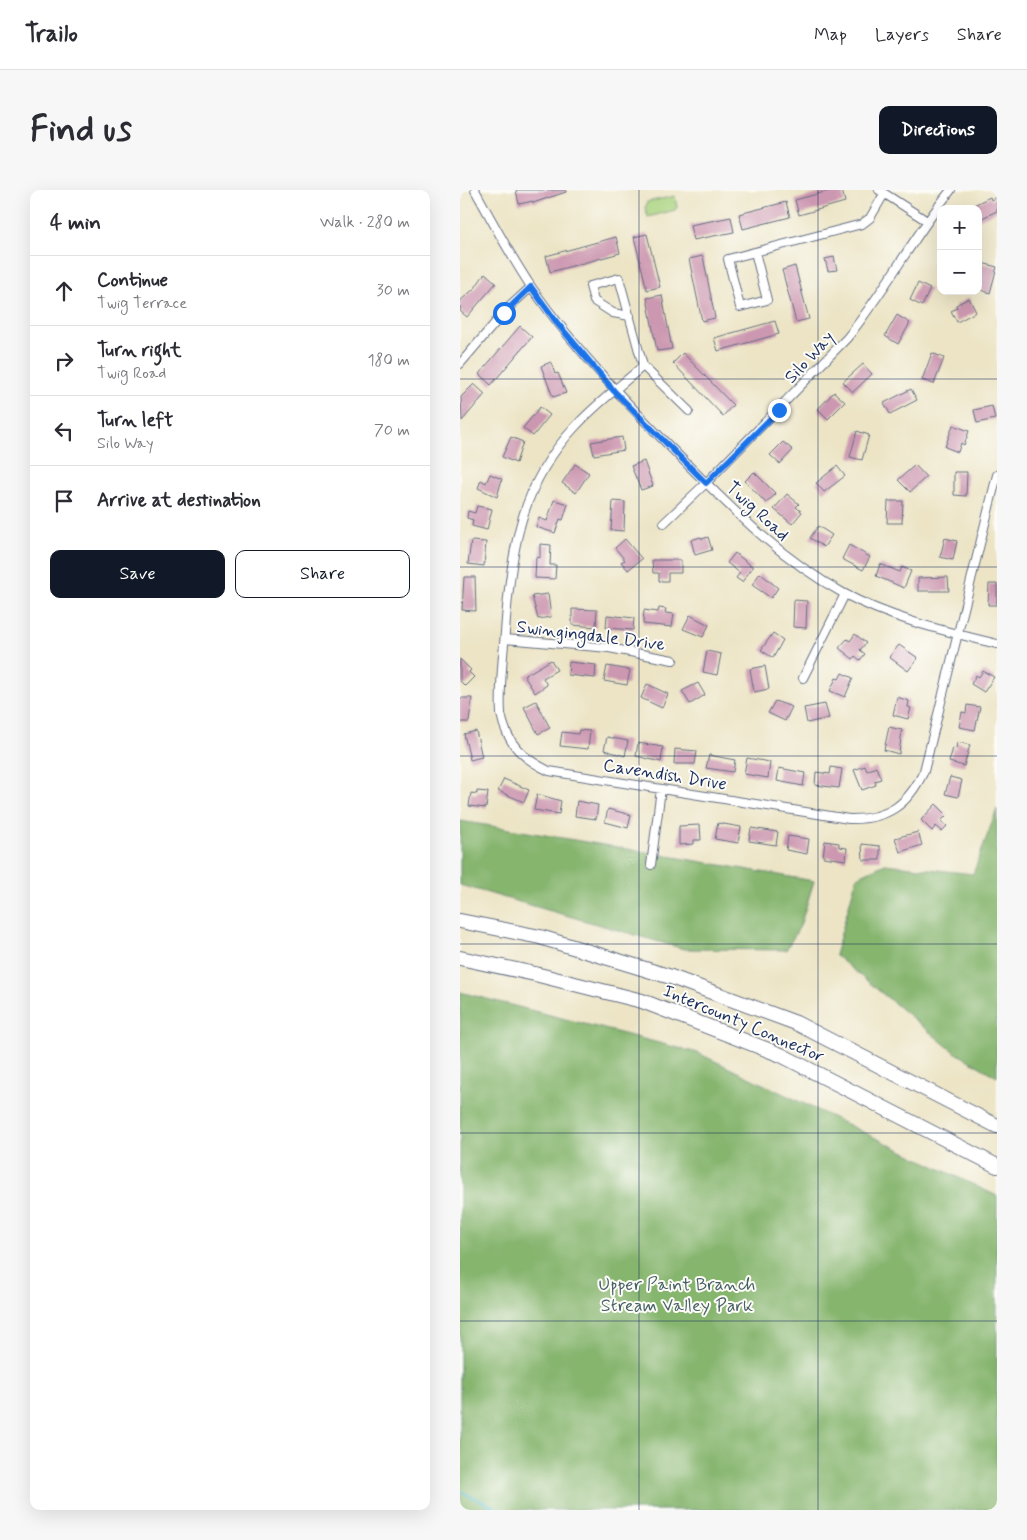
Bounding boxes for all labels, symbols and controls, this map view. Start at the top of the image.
text: Trailo [25,19,78,50]
text: Map [814,23,847,47]
text: Layers [875,23,929,47]
text: Share [957,23,1002,47]
button: Directions [879,106,997,154]
text: Find us [30,107,132,153]
map controls [937,205,982,295]
button: + [937,205,982,250]
text: 4 min [50,209,101,237]
text: Walk · 280 m [320,212,410,233]
button: − [937,250,982,295]
text: Continue [97,268,168,293]
icon: ahead [50,277,78,305]
text: 30 m [377,280,410,301]
text: Twig Terrace [97,293,187,314]
route start [493,302,516,325]
street label: Silo Way [779,326,840,389]
text: Turn right [97,338,181,363]
icon: right [50,347,78,375]
text: 180 m [367,350,410,371]
text: Twig Road [97,363,166,384]
route end [768,399,791,422]
text: Turn left [97,408,173,433]
icon: left [50,417,78,445]
text: 70 m [374,420,410,441]
text: Silo Way [97,433,154,454]
street label: Twig Road [720,476,794,548]
icon: arrive [50,487,78,515]
text: Arrive at destination [97,488,261,513]
button: Save [50,550,225,598]
button: Share [235,550,410,598]
street label: Swingingdale Drive [515,615,667,658]
street label: Cavendish Drive [601,753,728,797]
street label: Intercounty Connector [659,979,828,1069]
park label: Upper Paint Branch Stream Valley Park [598,1273,756,1318]

